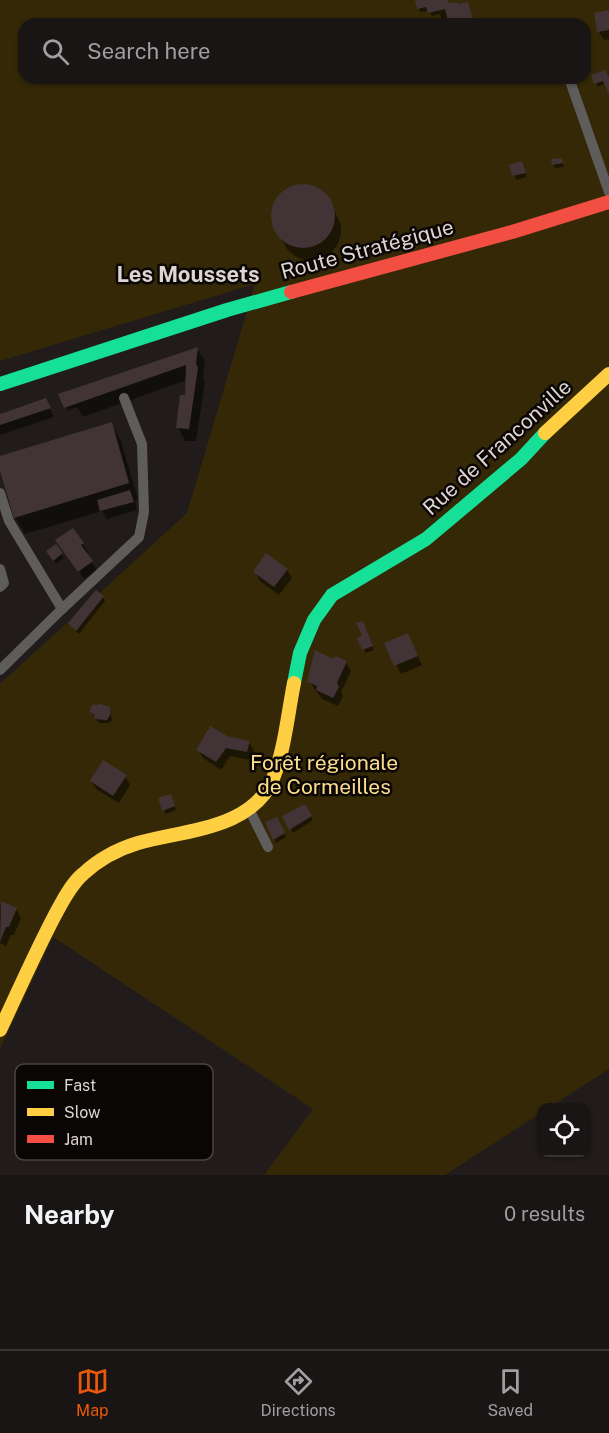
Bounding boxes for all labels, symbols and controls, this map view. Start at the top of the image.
search box [18,18,591,84]
icon: search [39,35,72,68]
text: Search here [87,38,211,64]
street label: Route Stratégique [278,214,456,284]
district label: Les Moussets [116,261,260,287]
street label: Rue de Franconville [418,374,576,520]
park label: Forêt régionale de Cormeilles [250,750,398,799]
legend [15,1064,213,1160]
text: Fast [64,1076,96,1095]
text: Slow [64,1103,101,1122]
map controls [537,1103,591,1157]
button: locate [537,1103,591,1157]
text: Jam [64,1130,93,1149]
text: Nearby [24,1199,114,1230]
text: 0 results [504,1202,585,1226]
tab: Map [76,1365,109,1420]
tab: Directions [261,1365,336,1420]
tab: Saved [487,1365,533,1420]

